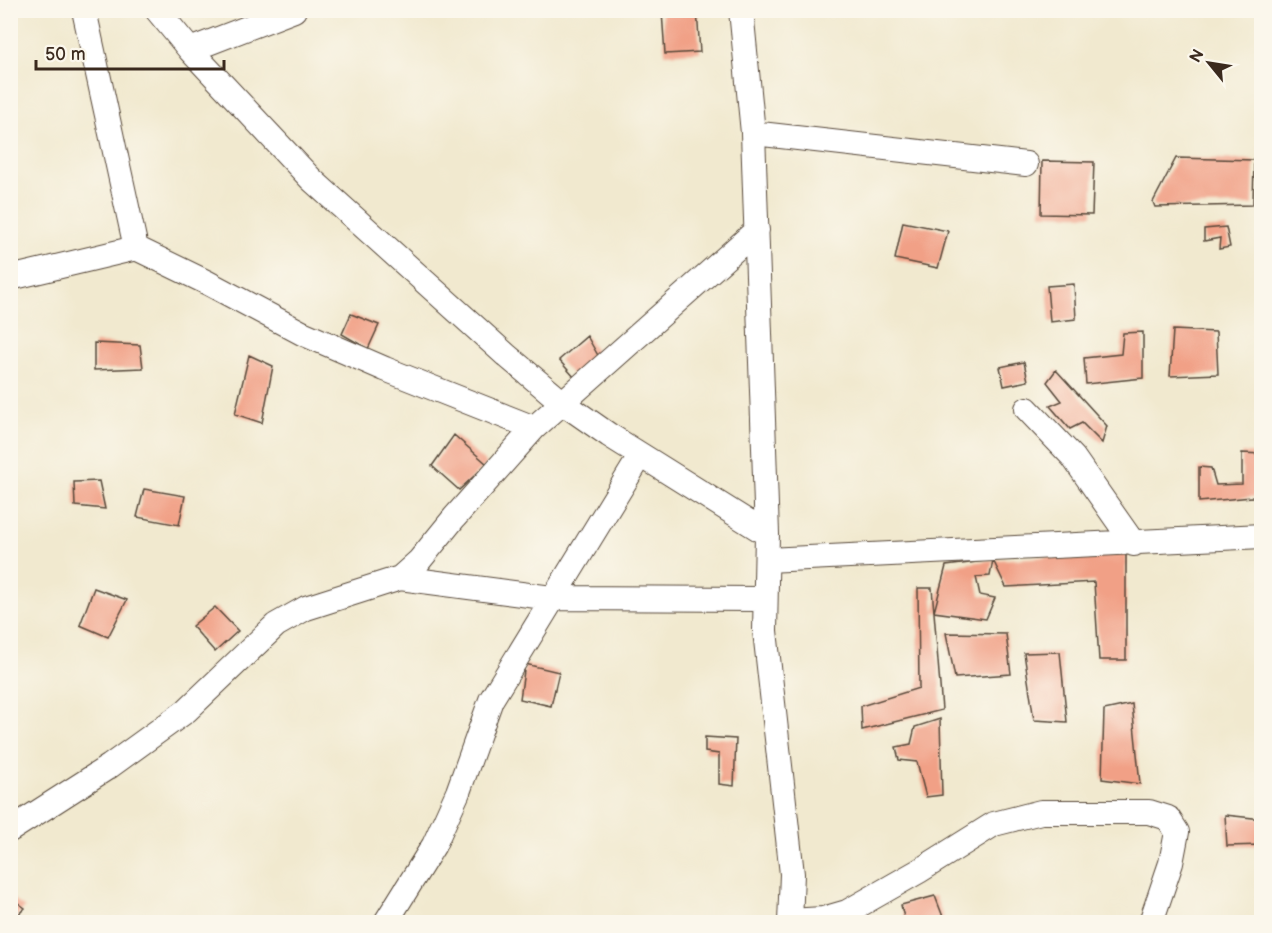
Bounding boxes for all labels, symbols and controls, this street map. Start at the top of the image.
scale bar [36,33,224,71]
north arrow [1179,33,1239,93]
text: 50 m [45,44,86,65]
text: N [1186,46,1209,66]

